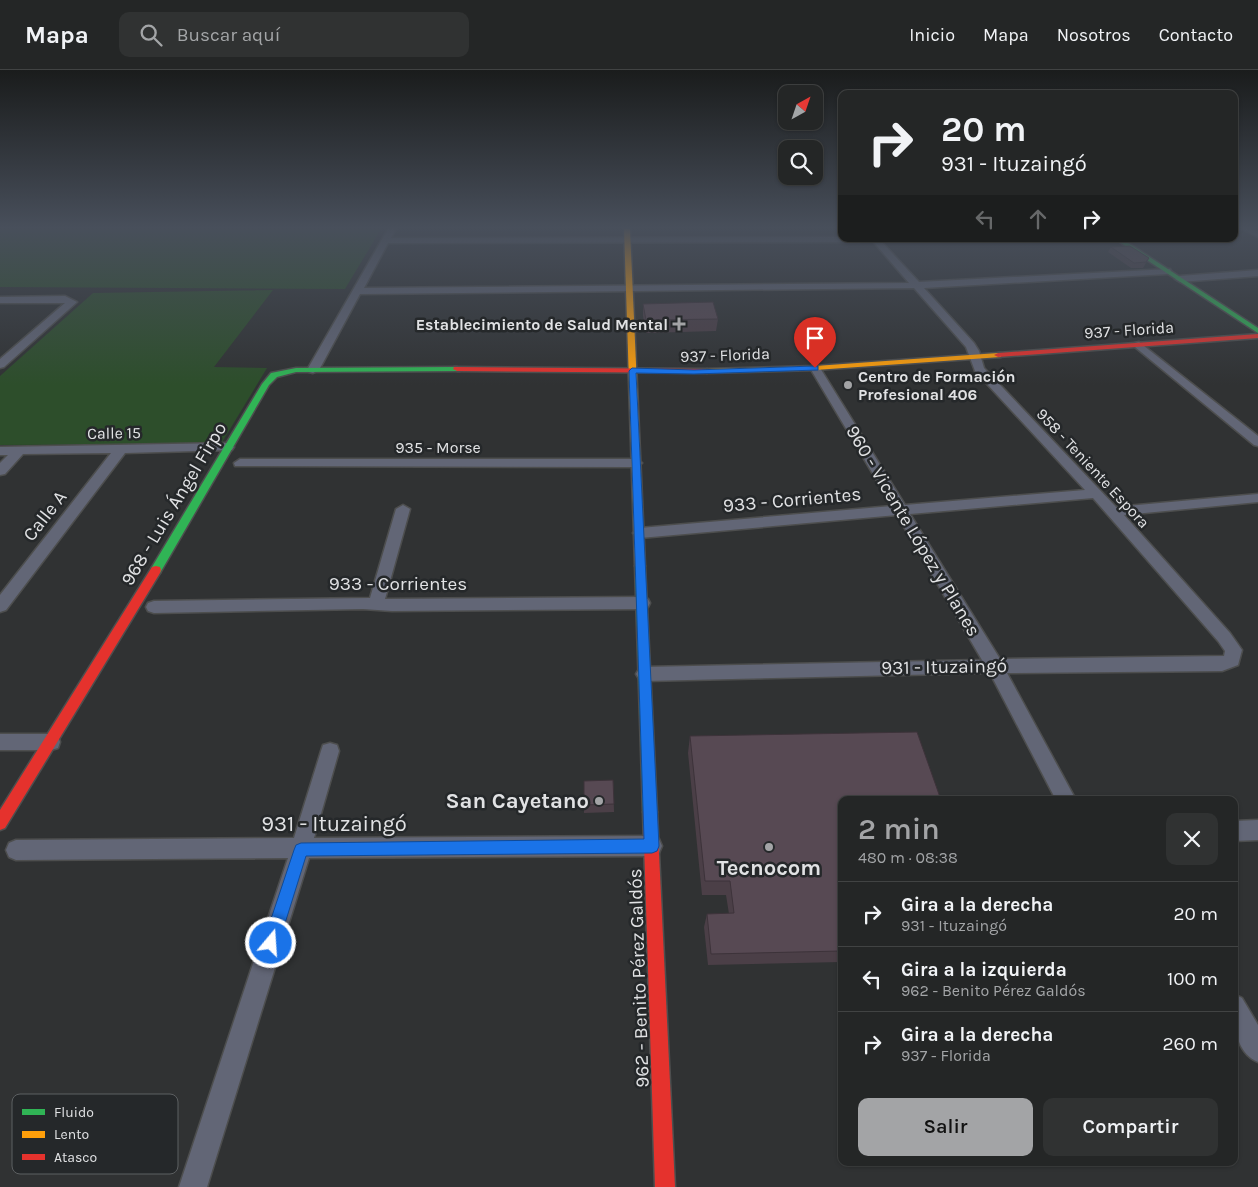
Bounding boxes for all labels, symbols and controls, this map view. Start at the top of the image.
search box [119,12,469,57]
text: Mapa [25,21,89,49]
icon: search [137,21,165,49]
text: Buscar aquí [177,24,280,46]
text: Inicio [909,24,955,46]
text: Mapa [983,24,1029,46]
text: Nosotros [1057,24,1131,46]
text: Contacto [1159,24,1233,46]
north arrow [778,85,822,130]
map controls [778,85,823,185]
text: 20 m [941,109,1026,150]
icon: right [858,110,923,175]
button: search [778,140,823,185]
text: 931 - Ituzaingó [941,151,1087,177]
icon: left [971,205,999,233]
icon: ahead [1024,205,1052,233]
icon: right [1077,205,1105,233]
place label: Establecimiento de Salud Mental [416,315,668,334]
marker: Establecimiento de Salud Mental [672,317,686,331]
pin [794,317,836,368]
street label: 937 - Florida [1084,317,1174,343]
icon: arrive [801,324,829,352]
street label: 937 - Florida [680,344,770,366]
place label: Centro de Formación Profesional 406 [858,367,1016,404]
marker: Centro de Formación Profesional 406 [842,379,854,391]
street label: 958 - Teniente Espora [1033,404,1153,532]
street label: 968 - Luis Ángel Firpo [116,418,231,590]
street label: 960 - Vicente López y Planes [841,422,985,640]
street label: Calle 15 [87,423,141,443]
street label: 935 - Morse [395,438,481,457]
street label: 933 - Corrientes [722,483,862,517]
street label: Calle A [18,486,72,546]
street label: 933 - Corrientes [329,573,467,595]
street label: 931 - Ituzaingó [881,655,1007,679]
place label: San Cayetano [446,788,589,814]
marker: San Cayetano [593,795,605,807]
street label: 931 - Ituzaingó [261,811,407,837]
text: 2 min [858,811,940,847]
button: close [1166,813,1218,865]
marker: Tecnocom [763,841,775,853]
text: 480 m · 08:38 [858,848,958,867]
place label: Tecnocom [717,855,821,881]
street label: 962 - Benito Pérez Galdós [624,868,654,1088]
text: Gira a la derecha [901,894,1053,916]
icon: right [858,900,886,928]
text: 20 m [1173,903,1218,925]
position arrow [244,916,296,968]
text: 931 - Ituzaingó [901,916,1007,935]
text: Gira a la izquierda [901,959,1067,981]
icon: left [858,965,886,993]
text: 100 m [1167,968,1218,990]
text: 962 - Benito Pérez Galdós [901,981,1086,1000]
text: Gira a la derecha [901,1024,1053,1046]
icon: right [858,1030,886,1058]
text: 260 m [1163,1033,1218,1055]
text: 937 - Florida [901,1046,991,1065]
legend [12,1094,178,1174]
button: Salir [858,1098,1033,1156]
button: Compartir [1043,1098,1218,1156]
text: Fluido [54,1104,94,1121]
text: Lento [54,1126,89,1143]
text: Atasco [54,1149,97,1166]

